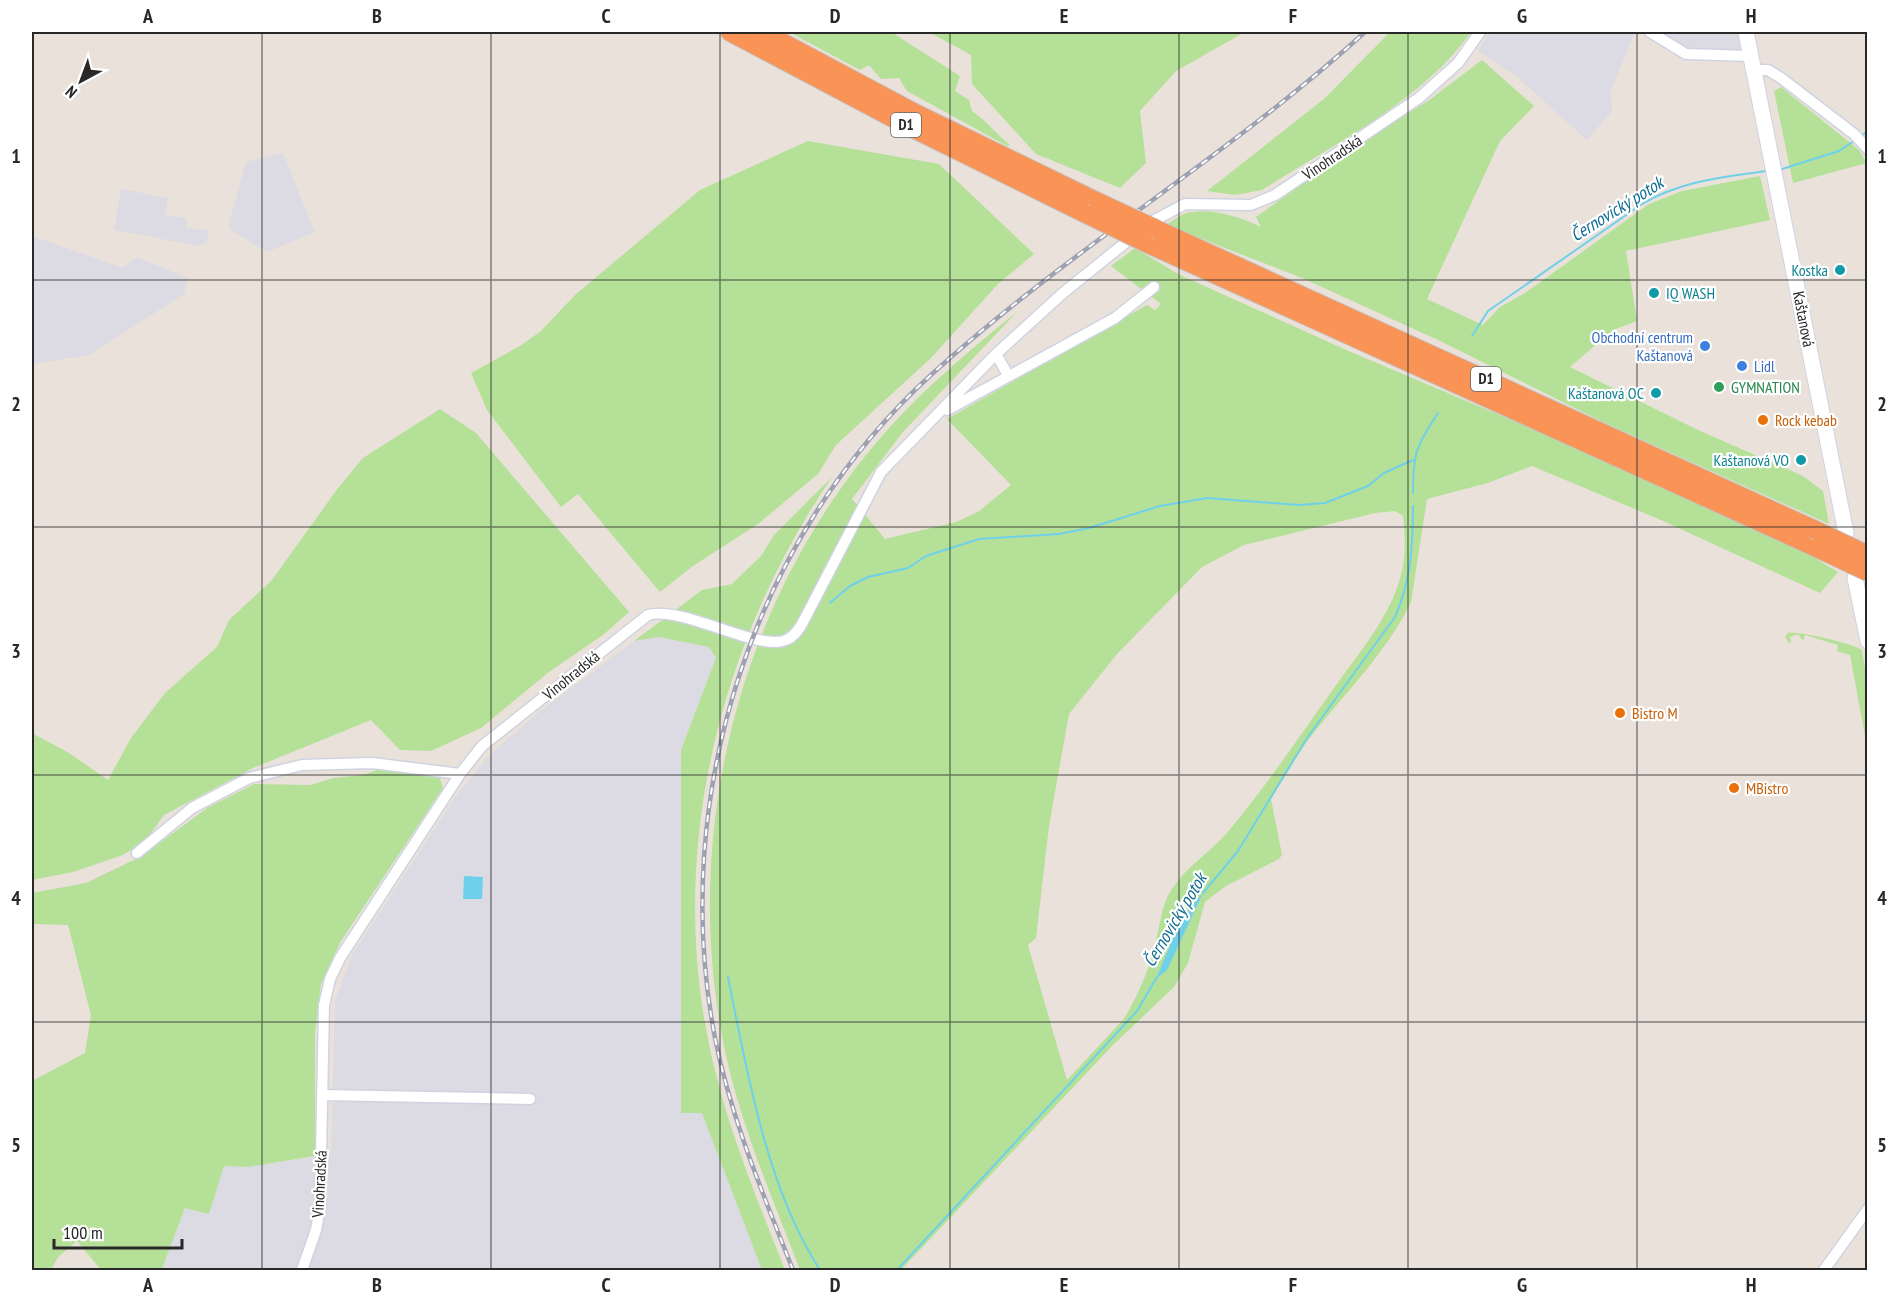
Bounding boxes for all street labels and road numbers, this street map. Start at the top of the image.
road number: D1 [891,113,921,137]
street label: Vinohradská [1298,130,1366,185]
street label: Kaštanová [1789,289,1819,349]
road number: D1 [1471,367,1501,391]
street label: Vinohradská [538,646,604,705]
street label: Vinohradská [307,1150,331,1219]

